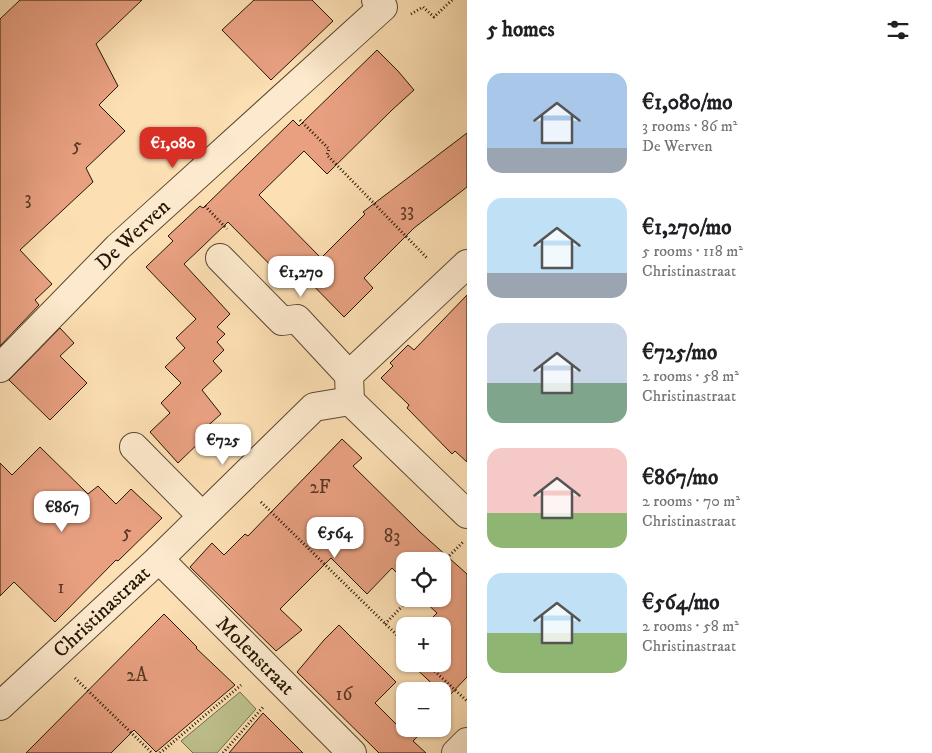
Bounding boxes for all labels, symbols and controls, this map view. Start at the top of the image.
icon: filters [884,16,912,44]
text: 5 homes [487,17,555,43]
text: €1,080/mo [642,90,732,116]
icon: home [527,93,587,153]
text: 3 rooms · 86 m² [642,116,737,136]
pin: €1,080 [132,126,214,169]
text: €1,080 [151,133,195,153]
house number: 5 [72,134,82,157]
text: De Werven [642,136,713,156]
house number: 3 [24,187,32,210]
street label: De Werven [90,194,176,276]
house number: 33 [400,199,414,222]
text: €1,270/mo [642,215,732,241]
icon: home [527,218,587,278]
text: 5 rooms · 118 m² [642,241,743,261]
pin: €1,270 [260,256,342,298]
text: Christinastraat [642,261,736,281]
text: €1,270 [279,262,323,282]
text: €725/mo [642,340,717,366]
icon: home [527,343,587,403]
text: 2 rooms · 58 m² [642,366,739,386]
text: Christinastraat [642,386,736,406]
pin: €725 [193,424,253,466]
text: €725 [206,430,240,450]
text: €867/mo [642,465,718,491]
icon: home [527,468,587,528]
house number: 2F [310,476,331,499]
pin: €867 [32,490,92,533]
text: 2 rooms · 70 m² [642,491,740,511]
text: €867 [45,497,79,517]
text: Christinastraat [642,511,736,531]
pin: €564 [305,516,365,559]
house number: 5 [122,521,132,544]
text: €564 [318,523,352,543]
house number: 83 [384,525,400,548]
map controls [396,552,451,737]
button: locate [396,552,451,607]
street label: Christinastraat [48,560,156,664]
house number: 1 [58,576,65,599]
text: €564/mo [642,590,719,616]
icon: home [527,593,587,653]
street label: Molenstraat [210,611,300,701]
text: 2 rooms · 58 m² [642,616,739,636]
button: + [396,617,451,672]
text: Christinastraat [642,636,736,656]
house number: 2A [126,664,149,687]
button: − [396,682,451,737]
house number: 16 [336,683,354,706]

